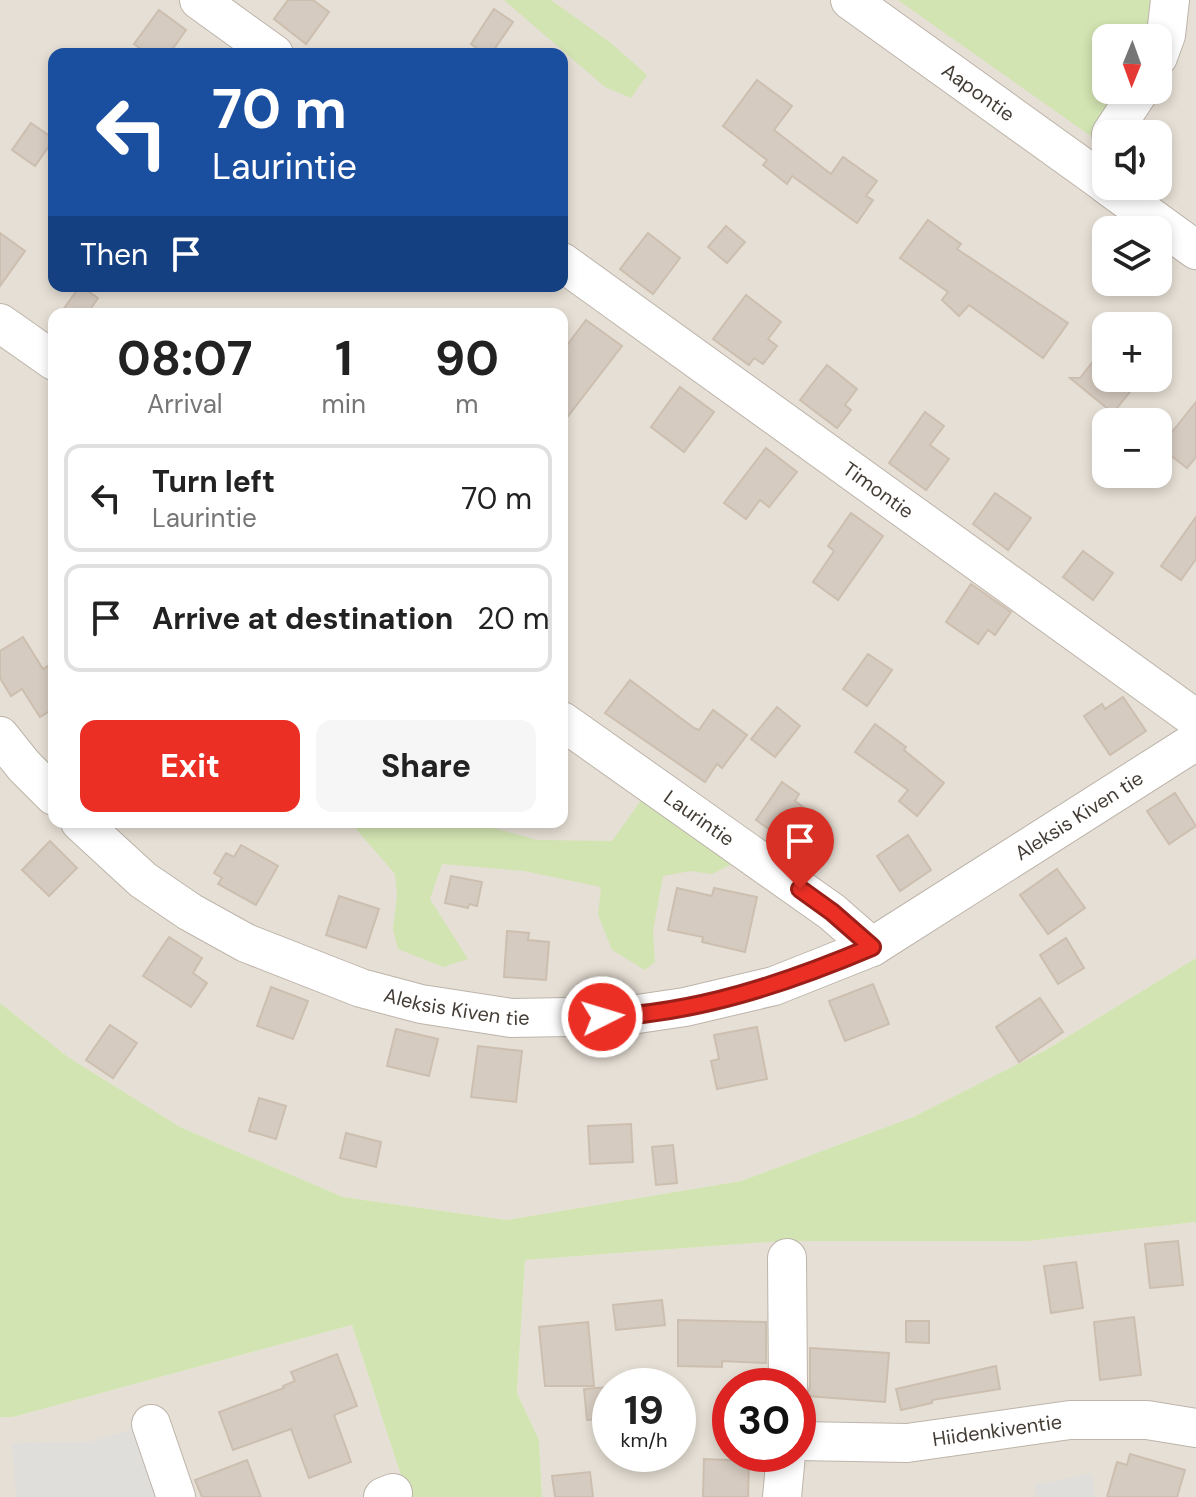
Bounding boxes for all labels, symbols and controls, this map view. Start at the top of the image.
north arrow [1092,24,1172,104]
map controls [1092,24,1172,488]
street label: Aapontie [937,57,1020,127]
text: 70 m [212,72,347,145]
icon: left [80,80,184,184]
button: sound [1092,120,1172,200]
text: Laurintie [212,143,357,190]
button: layers [1092,216,1172,296]
icon: arrive [164,232,208,276]
text: Then [80,235,148,274]
button: + [1092,312,1172,392]
text: 08:07 [117,327,253,390]
text: 1 [335,327,352,390]
text: 90 [435,327,499,390]
text: Arrival [147,387,223,421]
text: min [322,387,366,421]
text: m [455,387,479,421]
button: − [1092,408,1172,488]
street label: Timontie [838,456,919,524]
text: Turn left [152,462,275,501]
icon: left [84,476,128,520]
text: 70 m [461,479,532,518]
text: Laurintie [152,501,257,535]
icon: arrive [84,596,128,640]
text: Arrive at destination [152,599,453,638]
text: 20 m [477,599,549,638]
button: Exit [80,720,300,812]
button: Share [316,720,536,812]
street label: Aleksis Kiven tie [1010,765,1148,866]
street label: Laurintie [659,784,740,852]
pin [766,807,834,889]
icon: arrive [778,819,822,863]
position arrow [560,975,644,1059]
street label: Aleksis Kiven tie [381,982,530,1031]
speed limit sign: 30 [712,1368,816,1472]
text: 19 [624,1384,664,1436]
street label: Hiidenkiventie [931,1408,1064,1452]
text: km/h [620,1427,668,1453]

